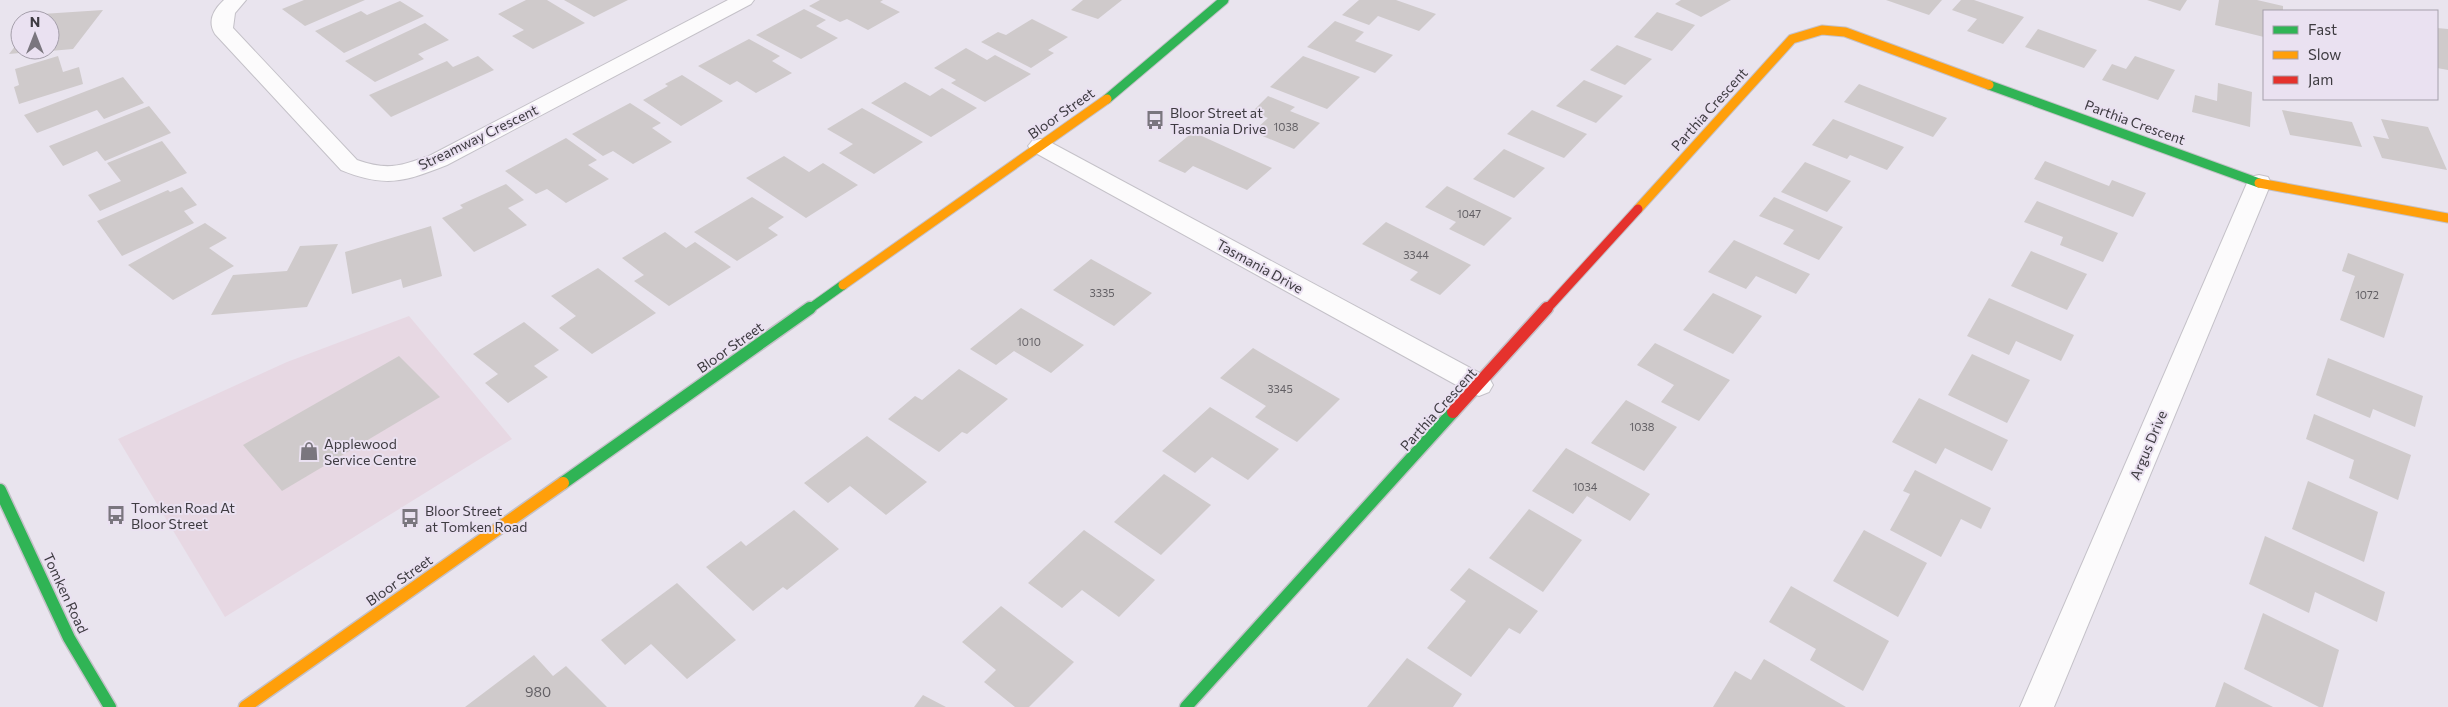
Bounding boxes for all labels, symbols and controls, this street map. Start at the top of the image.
north arrow [10,10,60,60]
legend [2263,10,2438,100]
text: N [30,13,40,30]
text: Fast [2308,20,2337,38]
text: Slow [2308,45,2341,63]
street label: Parthia Crescent [1667,64,1751,154]
text: Jam [2308,70,2333,88]
street label: Bloor Street [1025,84,1098,142]
street label: Parthia Crescent [2082,96,2188,148]
street label: Streamway Crescent [415,101,541,173]
place label: Bloor Street at Tasmania Drive [1170,104,1266,137]
bus stop icon: Bloor Street at Tasmania Drive [1144,109,1166,131]
house number: 1038 [1274,120,1299,133]
house number: 1047 [1457,207,1481,220]
street label: Tasmania Drive [1214,235,1306,297]
house number: 3344 [1403,248,1429,261]
house number: 3335 [1089,286,1115,299]
house number: 1072 [2355,288,2379,301]
street label: Bloor Street [694,318,767,376]
house number: 1010 [1017,335,1041,348]
street label: Parthia Crescent [1396,364,1480,454]
house number: 3345 [1267,382,1293,395]
street label: Argus Drive [2126,408,2170,482]
house number: 1038 [1630,420,1655,433]
place label: Applewood Service Centre [324,435,416,468]
shop icon: Applewood Service Centre [298,440,320,462]
house number: 1034 [1573,480,1598,493]
place label: Tomken Road At Bloor Street [131,499,235,532]
place label: Bloor Street at Tomken Road [425,502,527,535]
bus stop icon: Tomken Road At Bloor Street [105,504,127,526]
bus stop icon: Bloor Street at Tomken Road [399,507,421,529]
street label: Tomken Road [40,550,92,636]
street label: Bloor Street [363,551,436,609]
house number: 980 [525,683,551,700]

